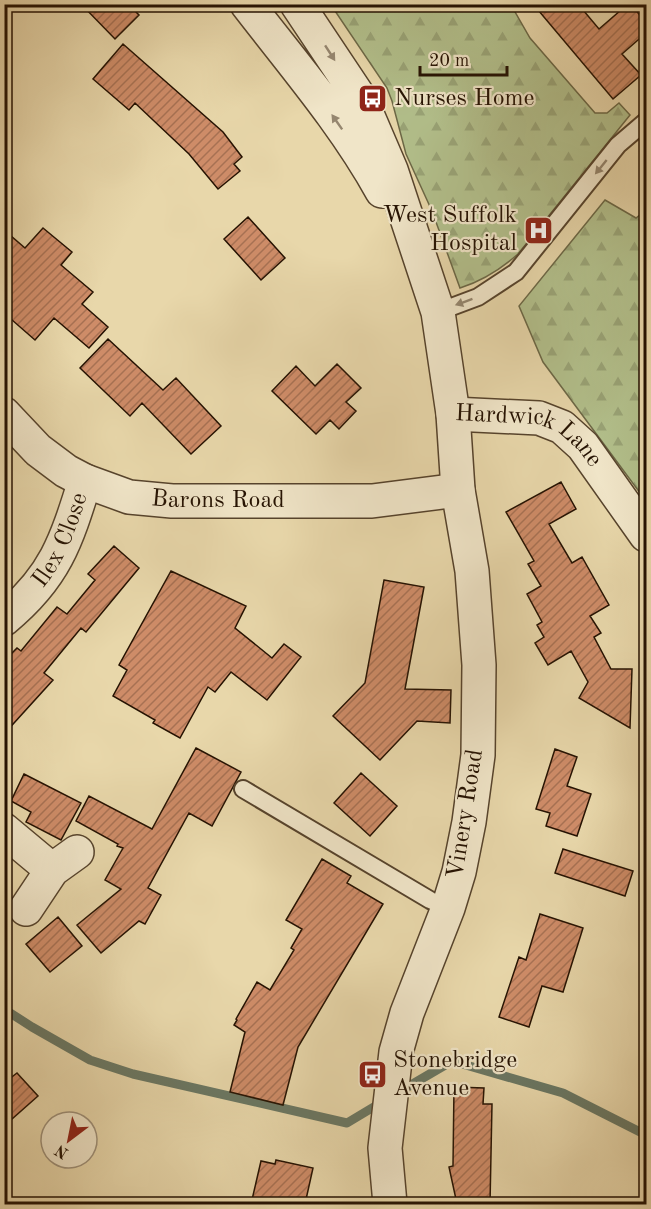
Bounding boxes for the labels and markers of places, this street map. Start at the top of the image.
bus stop icon: Nurses Home [357,83,389,115]
place label: Nurses Home [394,87,535,111]
place label: West Suffolk Hospital [383,204,517,256]
hospital icon: West Suffolk Hospital [522,214,554,246]
place label: Stonebridge Avenue [393,1049,517,1101]
bus stop icon: Stonebridge Avenue [356,1059,388,1091]

